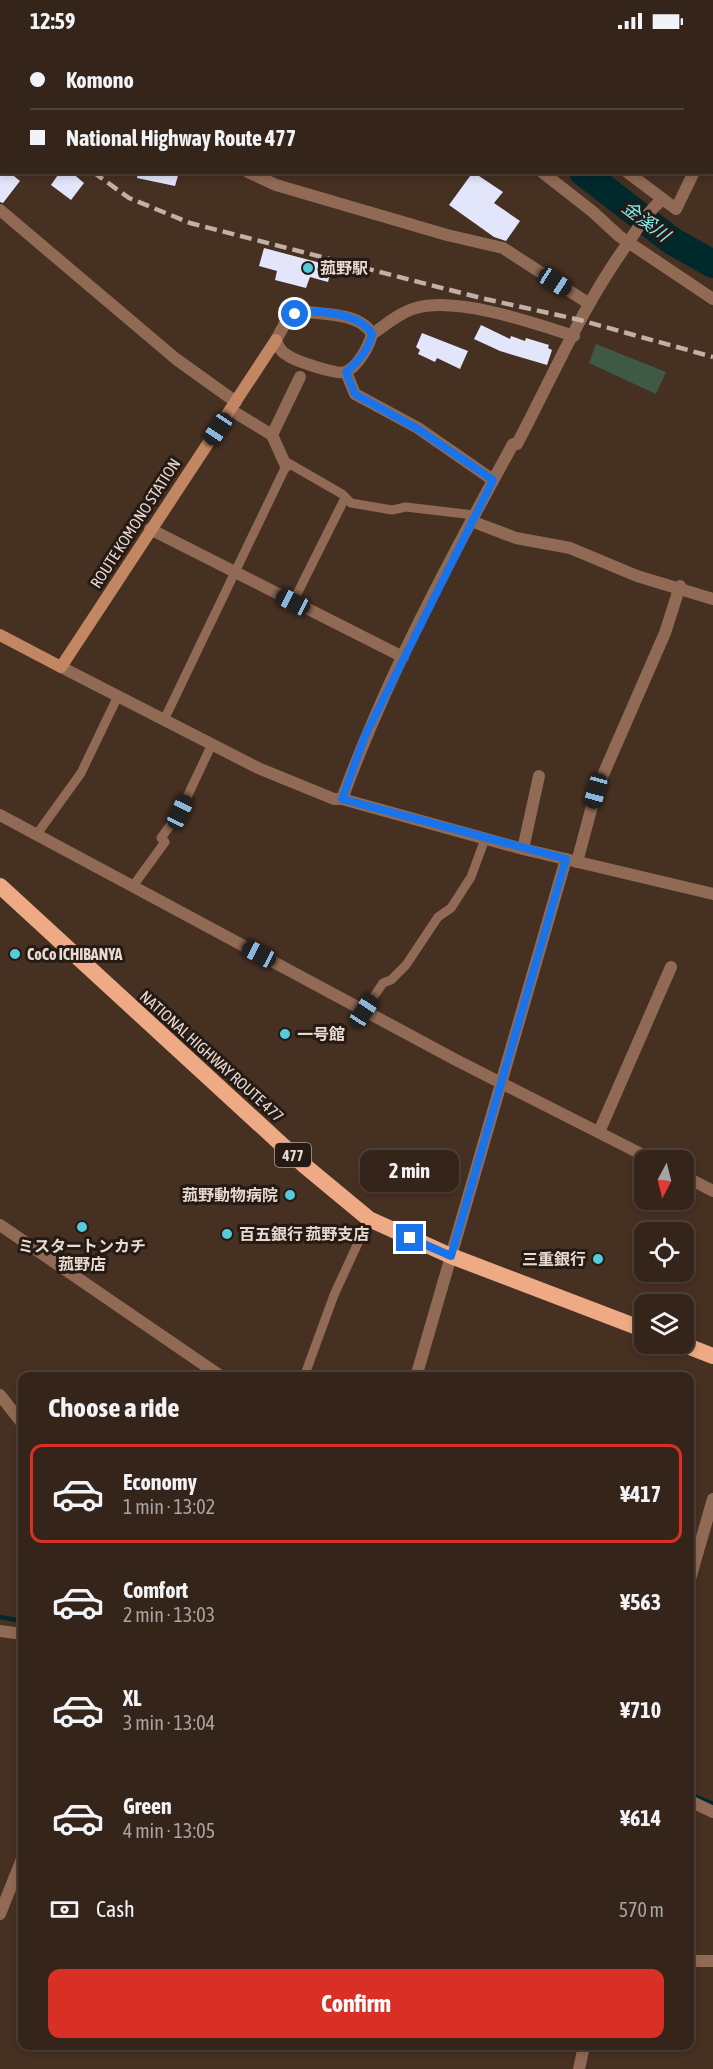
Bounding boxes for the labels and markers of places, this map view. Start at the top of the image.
place label: 菰野駅 [320,259,368,277]
marker: 菰野駅 [301,261,315,275]
place label: CoCo ICHIBANYA [27,945,122,963]
marker: CoCo ICHIBANYA [8,947,22,961]
place label: 一号館 [297,1025,345,1043]
marker: 一号館 [278,1027,292,1041]
place label: 菰野動物病院 [182,1186,278,1204]
marker: 菰野動物病院 [283,1188,297,1202]
marker: ミスタートンカチ 菰野店 [75,1220,89,1234]
place label: 百五銀行 菰野支店 [239,1225,369,1243]
marker: 百五銀行 菰野支店 [220,1227,234,1241]
place label: ミスタートンカチ 菰野店 [18,1237,146,1273]
place label: 三重銀行 [522,1250,586,1268]
marker: 三重銀行 [591,1252,605,1266]

